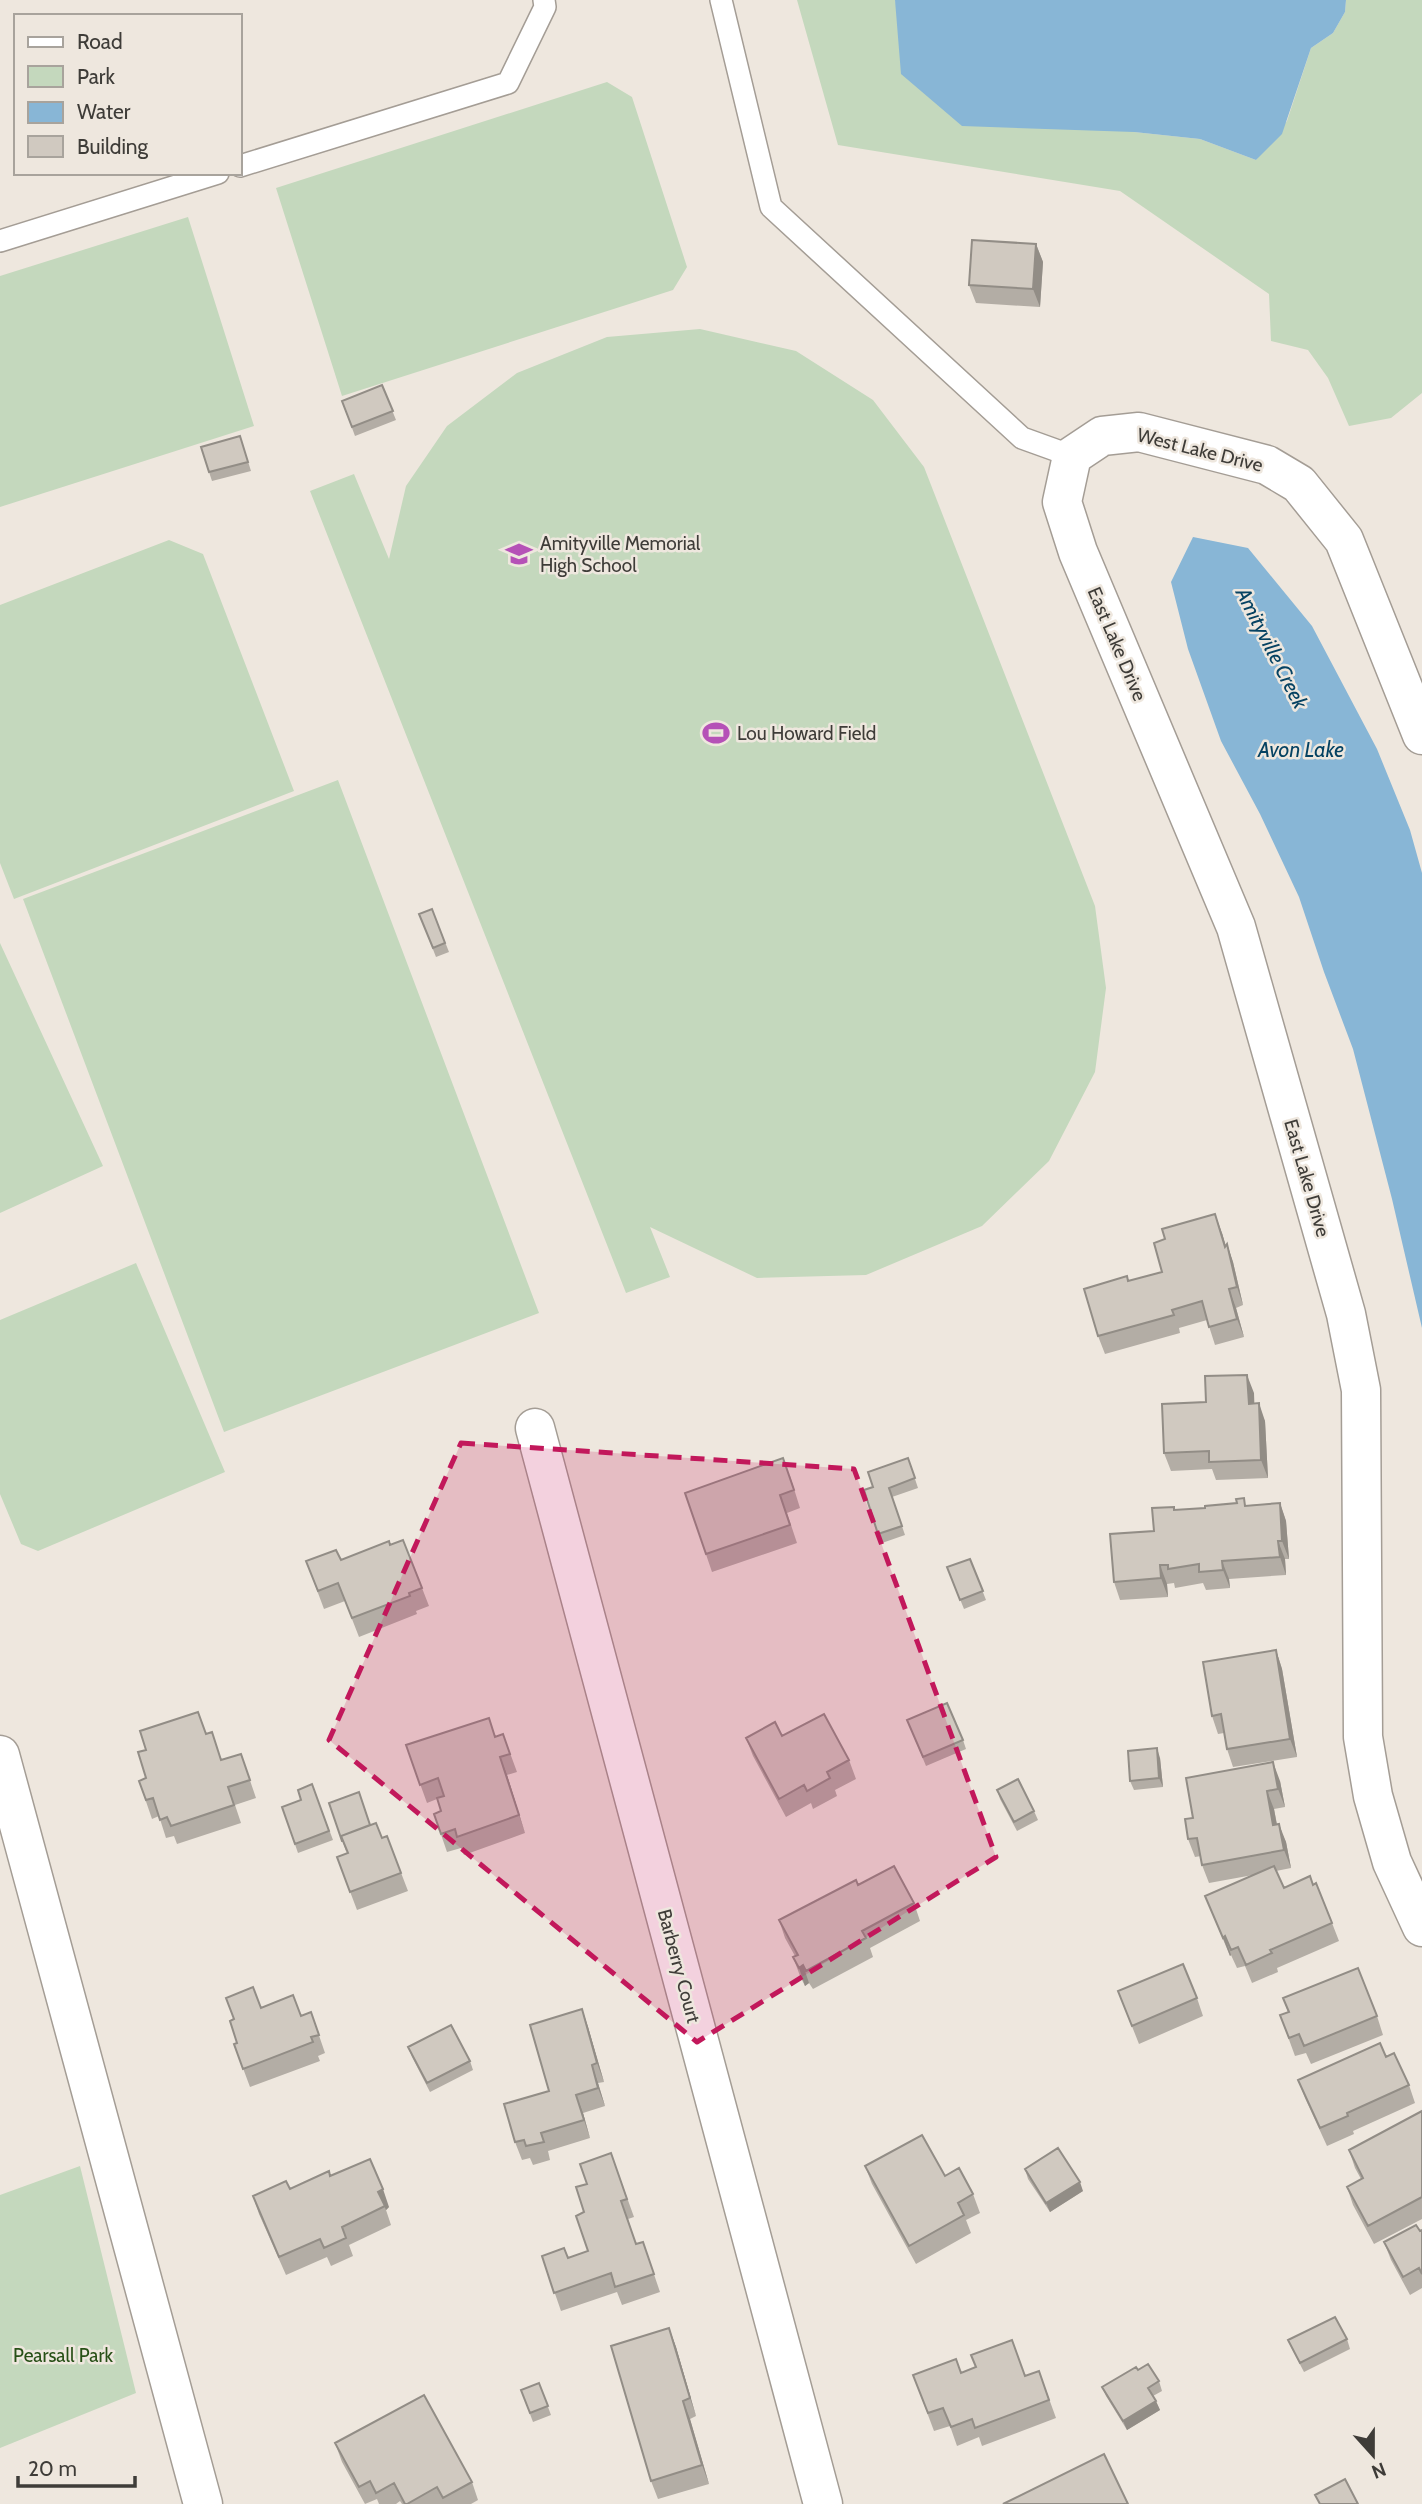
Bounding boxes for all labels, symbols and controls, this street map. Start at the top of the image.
legend [14,14,242,175]
text: Road [77,29,123,54]
text: Park [77,64,115,89]
text: Water [77,99,131,124]
text: Building [77,134,149,159]
street label: West Lake Drive [1135,423,1266,477]
place label: Amityville Memorial High School [540,532,701,577]
school or university icon: Amityville Memorial High School [504,539,534,569]
water label: Amityville Creek [1230,582,1314,714]
street label: East Lake Drive [1083,584,1151,705]
sports icon: Lou Howard Field [701,718,731,748]
place label: Lou Howard Field [737,722,876,745]
water label: Avon Lake [1257,737,1344,762]
street label: East Lake Drive [1279,1116,1335,1240]
street label: Barberry Court [653,1907,705,2026]
park label: Pearsall Park [13,2344,113,2367]
north arrow [1338,2420,1408,2490]
scale bar [18,2444,135,2488]
text: 20 m [28,2456,77,2481]
text: N [1369,2457,1389,2484]

